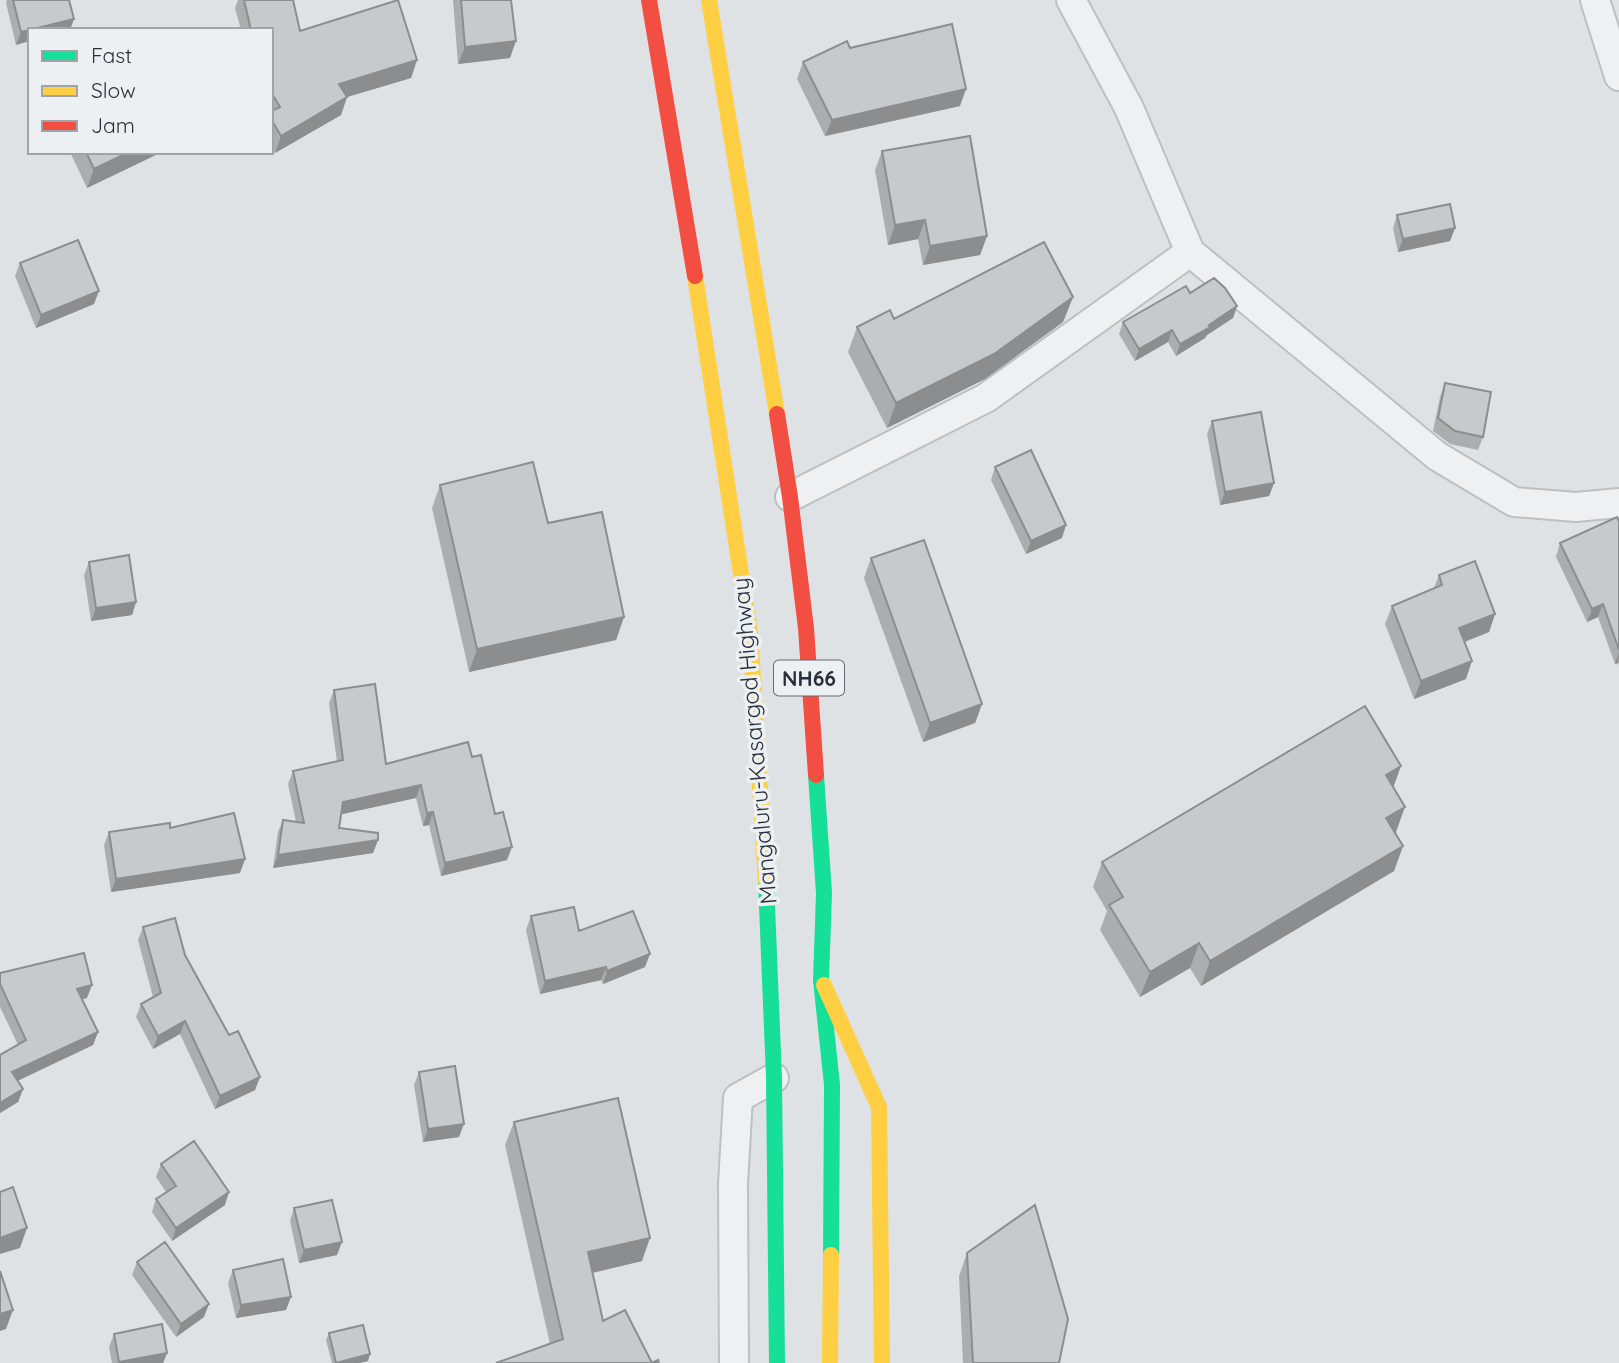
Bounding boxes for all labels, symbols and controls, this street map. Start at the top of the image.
legend [28,28,273,154]
text: Fast [91,42,132,68]
text: Slow [91,77,136,103]
text: Jam [91,112,135,138]
street label: Mangaluru-Kasargod Highway [725,576,783,906]
road number: NH66 [774,660,844,696]

